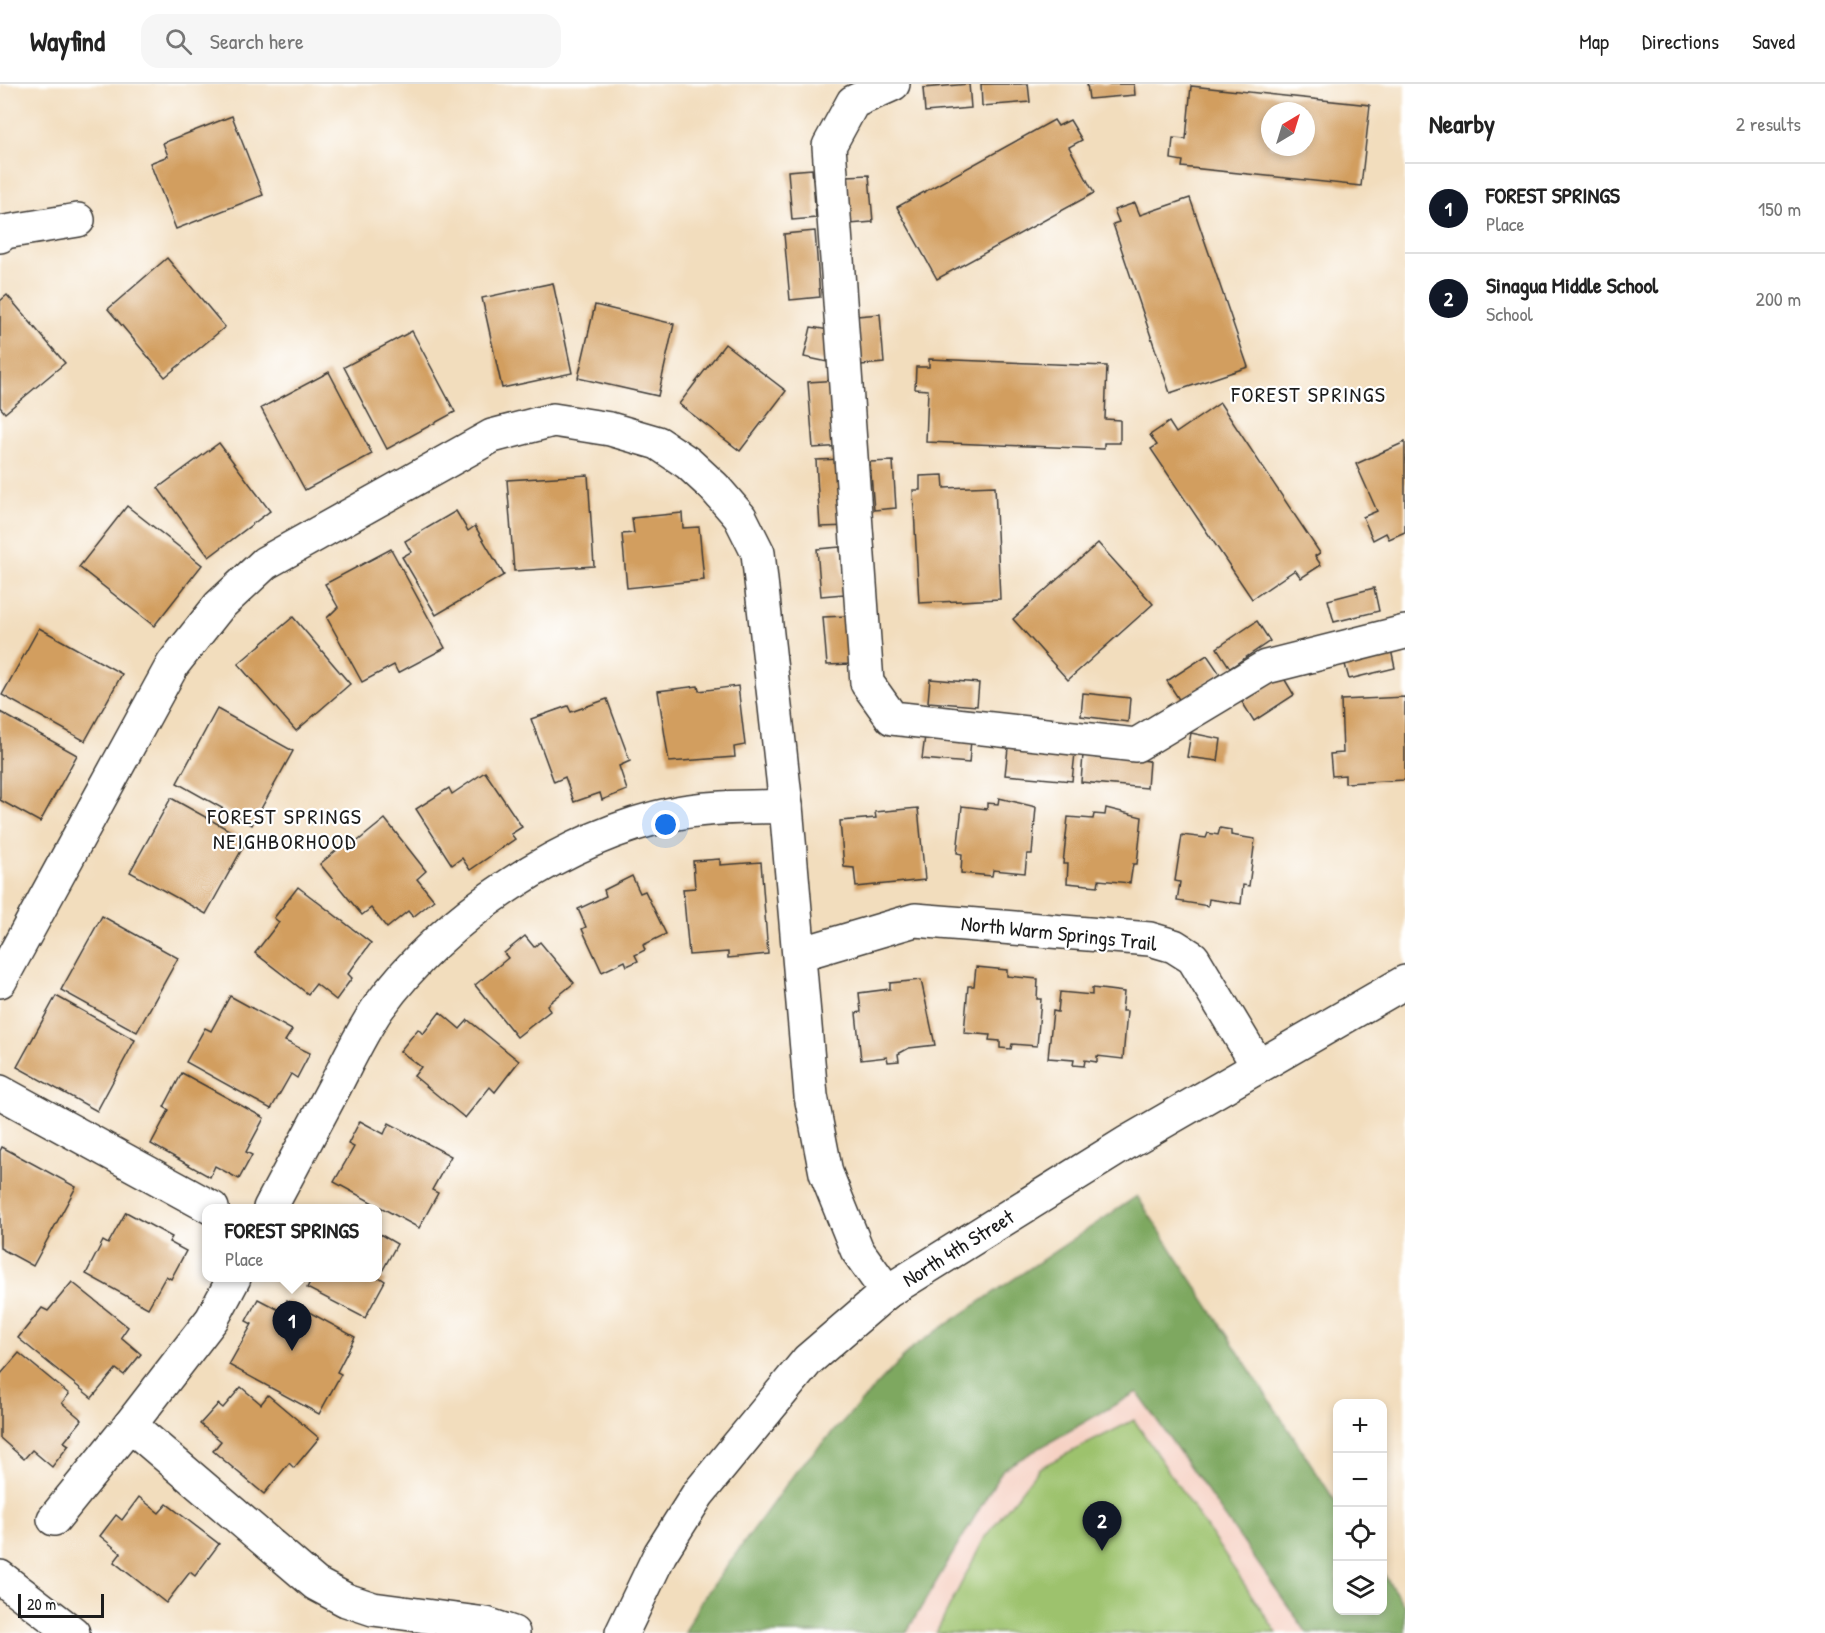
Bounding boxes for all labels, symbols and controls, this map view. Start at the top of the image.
search box [141,14,561,68]
text: Wayfind [30,22,105,60]
icon: search [162,25,195,58]
text: Search here [210,26,304,56]
text: Map [1579,27,1609,56]
text: Directions [1642,27,1719,56]
text: Saved [1752,27,1795,56]
north arrow [1261,102,1315,156]
text: Nearby [1429,106,1495,141]
text: 2 results [1736,110,1801,137]
text: FOREST SPRINGS [1486,180,1620,210]
text: 1 [1445,195,1452,222]
text: 150 m [1758,195,1801,222]
text: Place [1486,210,1525,237]
text: Sinagua Middle School [1486,270,1658,300]
text: 2 [1444,285,1453,312]
text: 200 m [1756,285,1801,312]
text: School [1486,300,1533,327]
district label: FOREST SPRINGS [1231,379,1386,409]
district label: FOREST SPRINGS NEIGHBORHOOD [207,801,362,856]
your location [651,810,680,839]
street label: North Warm Springs Trail [960,908,1159,958]
street label: North 4th Street [897,1202,1020,1294]
popup [202,1204,382,1282]
text: FOREST SPRINGS [225,1215,359,1245]
text: Place [225,1245,264,1272]
pin: 1 [272,1302,312,1351]
map controls [1333,1399,1387,1615]
button: + [1333,1399,1387,1453]
button: − [1333,1453,1387,1507]
pin: 2 [1082,1502,1122,1551]
button: locate [1333,1507,1387,1561]
button: layers [1333,1561,1387,1615]
scale bar [18,1591,104,1618]
text: 20 m [27,1593,56,1615]

